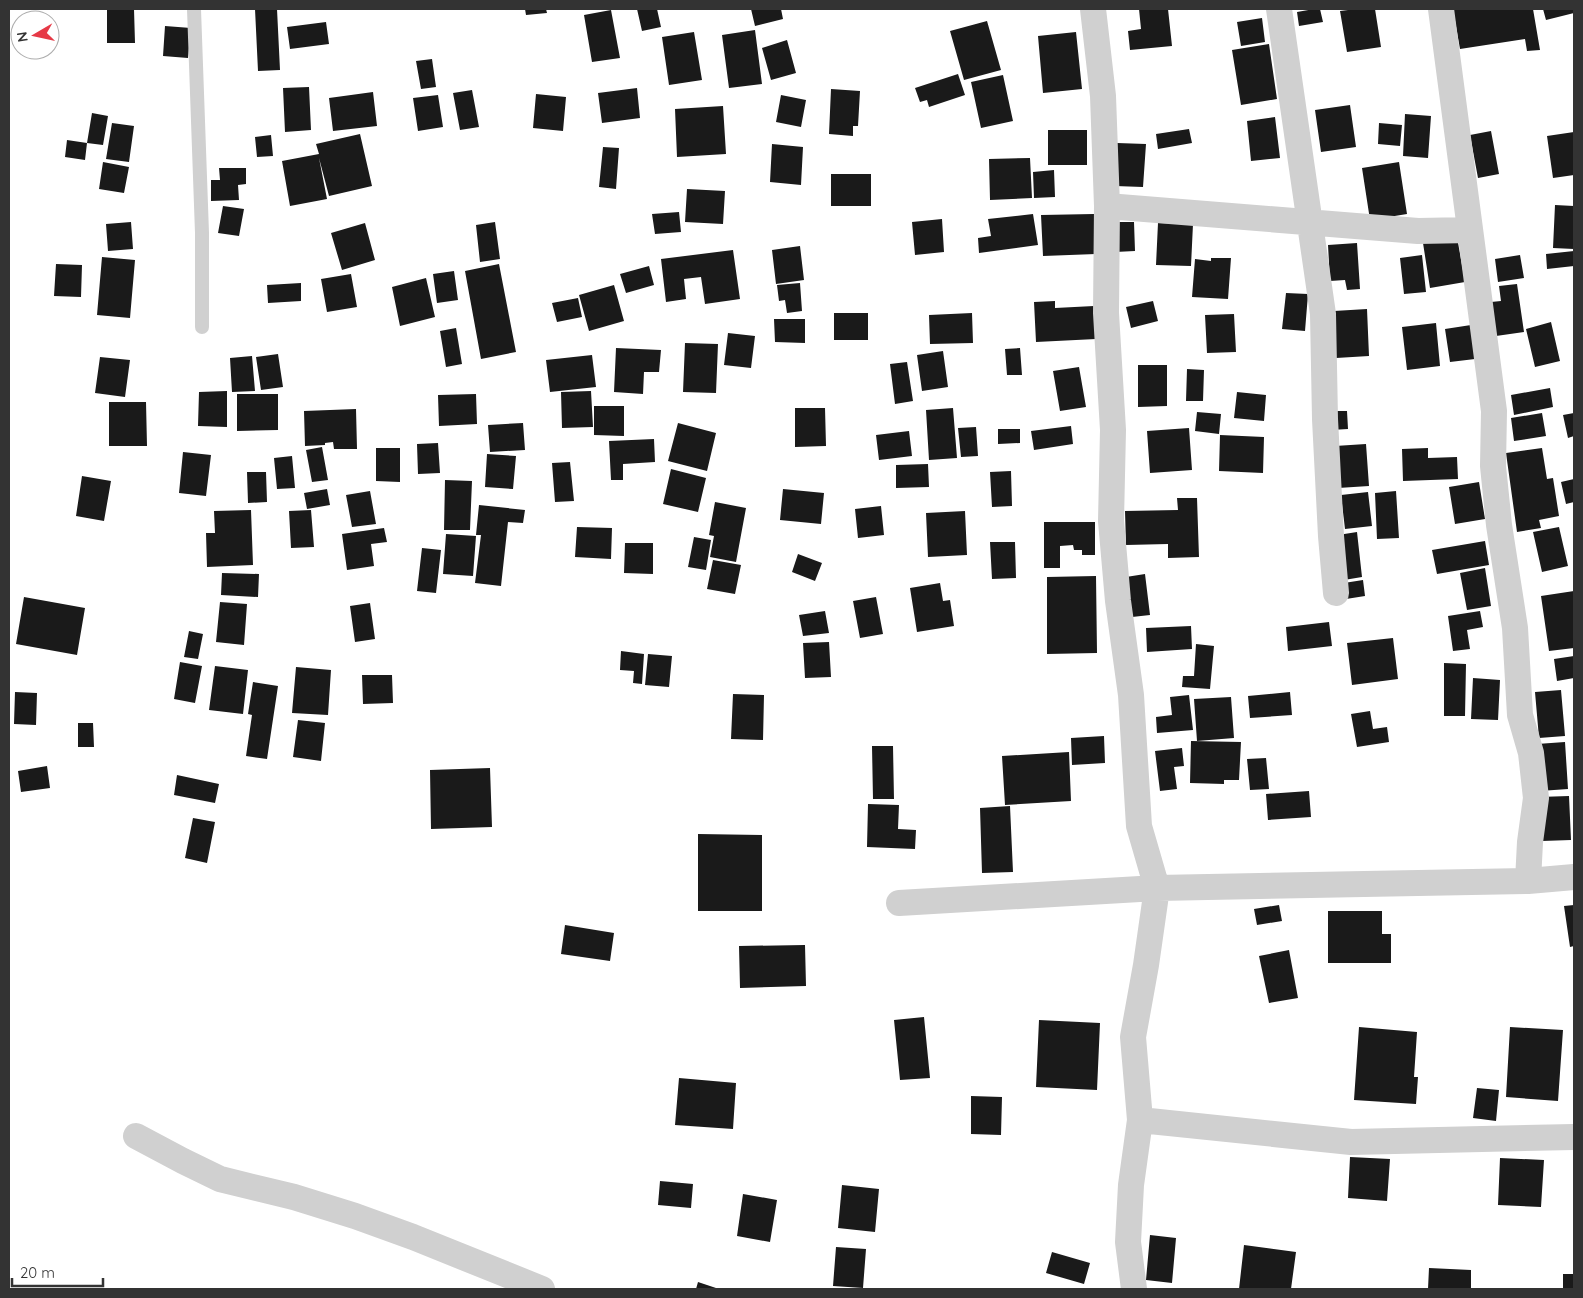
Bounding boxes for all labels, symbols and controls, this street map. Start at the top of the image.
north arrow [10,10,60,60]
text: N [12,31,32,44]
scale bar [12,1256,104,1288]
text: 20 m [20,1263,55,1282]

